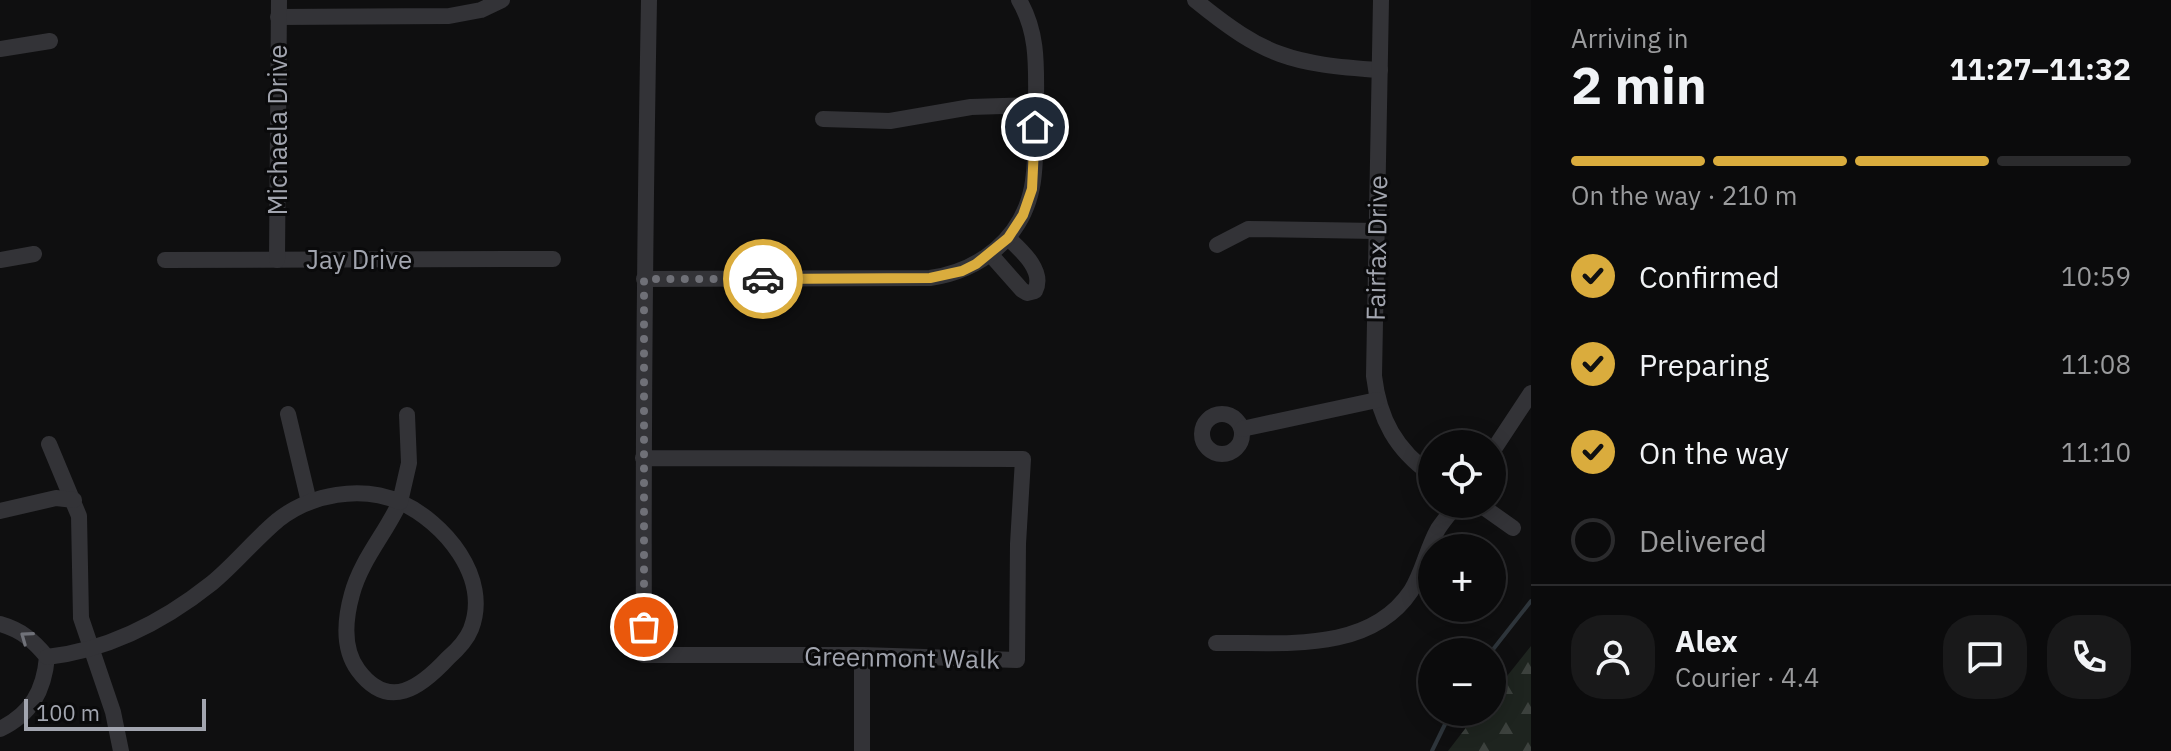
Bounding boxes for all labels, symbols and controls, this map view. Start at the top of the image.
text: Arriving in [1571,21,1688,55]
street label: Michaela Drive [260,44,294,216]
text: 11:27–11:32 [1950,49,2131,88]
text: 2 min [1571,51,1707,118]
pin [1001,93,1069,161]
icon: home [1013,105,1057,149]
street label: Fairfax Drive [1358,175,1394,321]
text: On the way · 210 m [1571,178,1797,212]
courier [723,239,803,319]
street label: Jay Drive [306,242,412,276]
icon: check [1571,254,1615,298]
icon: car [741,257,785,301]
text: Confirmed [1639,257,1780,296]
text: 10:59 [2061,259,2131,293]
icon: check [1571,342,1615,386]
text: Preparing [1639,345,1769,384]
text: 11:08 [2061,347,2131,381]
map controls [1418,430,1506,726]
button: locate [1418,430,1506,518]
icon: check [1571,430,1615,474]
text: On the way [1639,433,1789,472]
text: 11:10 [2061,435,2131,469]
text: Delivered [1639,521,1767,560]
button: + [1418,534,1506,622]
pin [610,593,678,661]
icon: bag [622,605,666,649]
button: person [1571,615,1655,699]
button: chat [1943,615,2027,699]
button: phone [2047,615,2131,699]
text: Alex [1675,621,1738,660]
one-way arrow [20,632,34,647]
street label: Greenmont Walk [804,638,1000,676]
button: − [1418,638,1506,726]
text: Courier · 4.4 [1675,660,1819,694]
scale bar [24,695,206,731]
text: 100 m [36,698,100,727]

